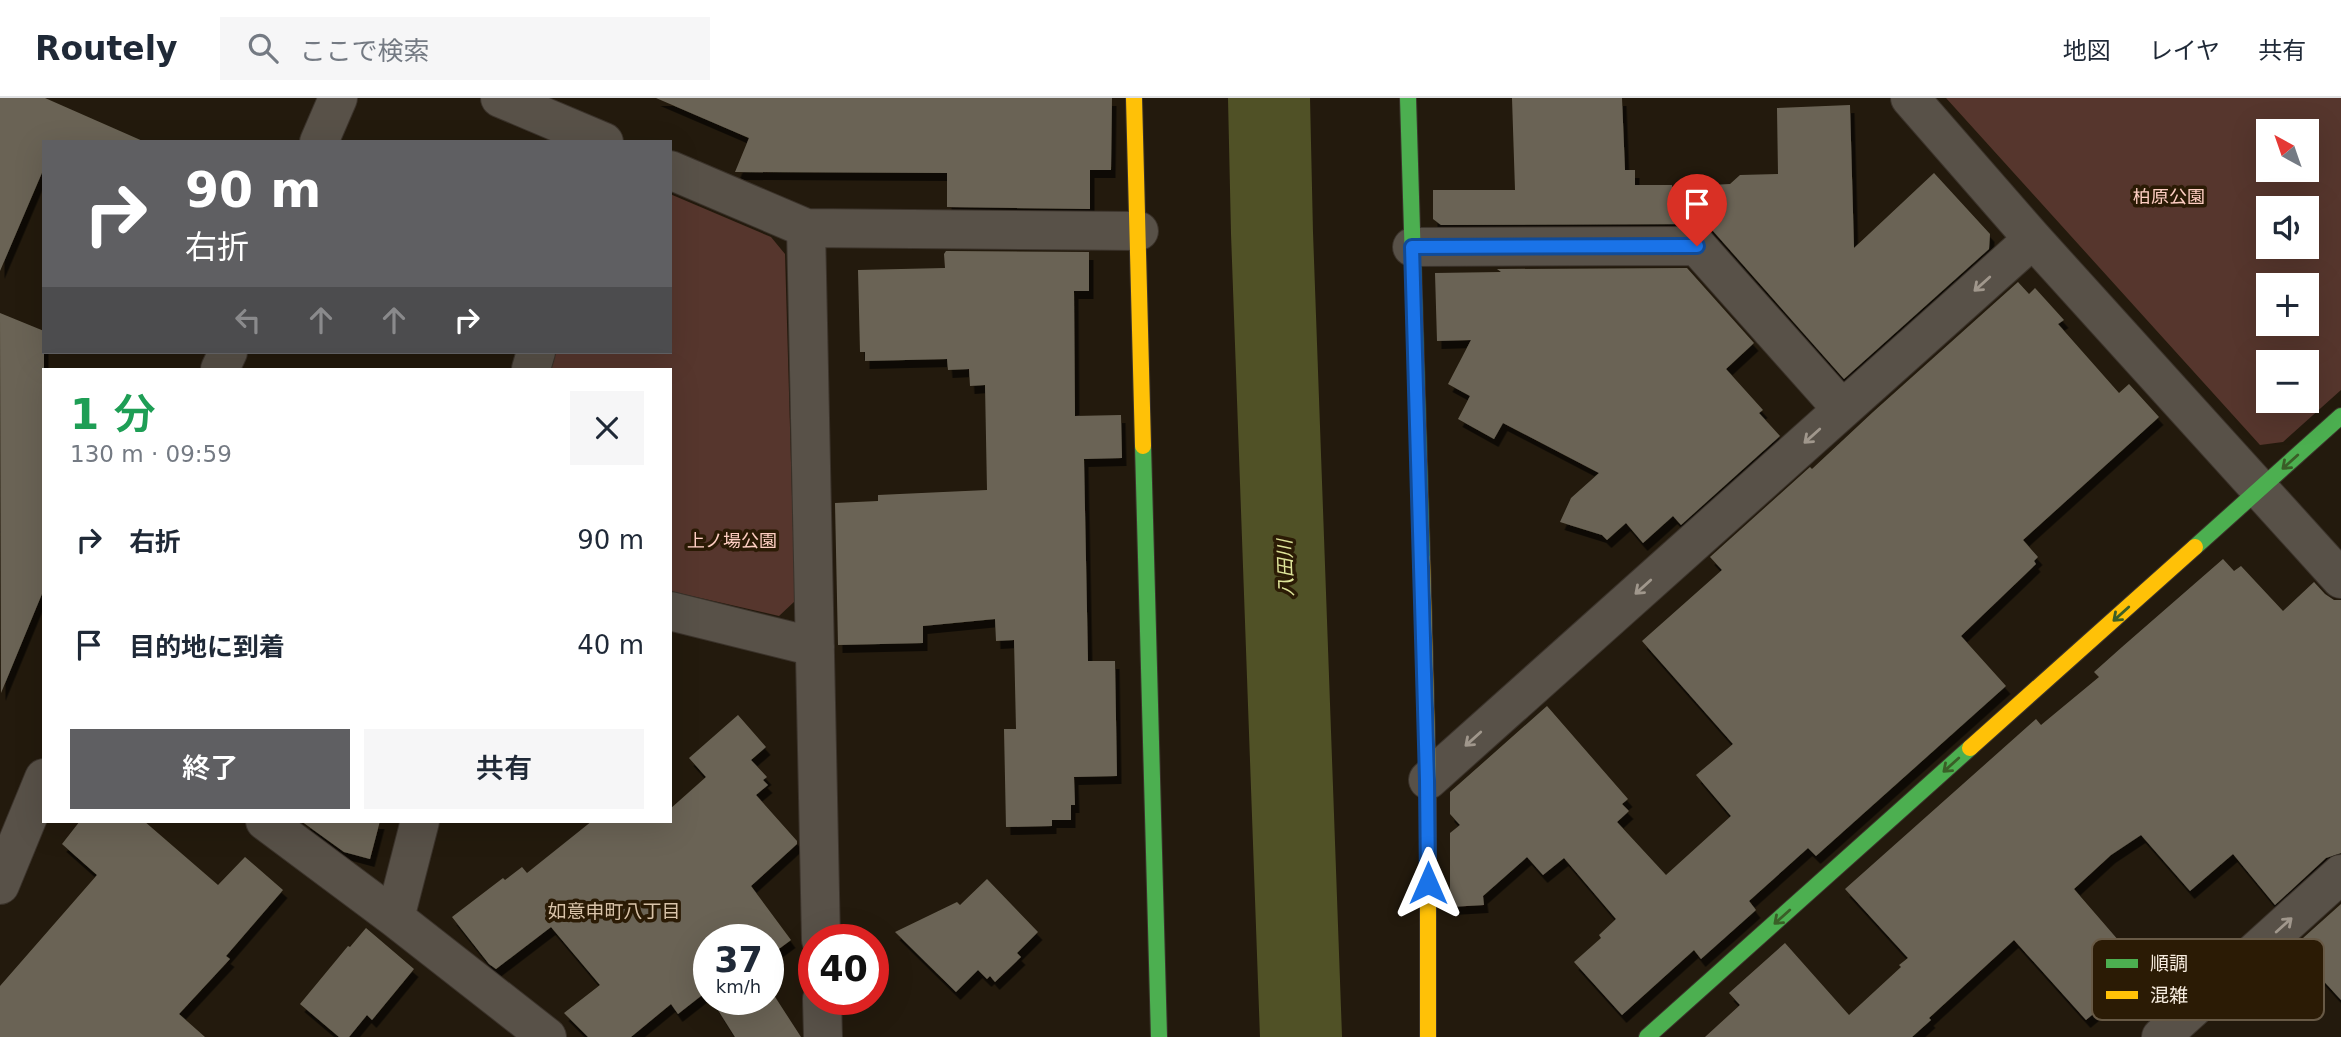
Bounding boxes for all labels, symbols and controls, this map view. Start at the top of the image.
search box [220,17,710,80]
text: Routely [35,29,178,68]
icon: search [244,29,282,67]
text: ここで検索 [300,36,430,66]
text: 地図 [2063,37,2111,65]
text: レイヤ [2149,37,2220,65]
text: 共有 [2258,37,2306,65]
north arrow [2256,119,2319,182]
map controls [2256,119,2319,413]
text: 90 m [185,162,321,219]
icon: right [70,168,161,259]
pin [1667,174,1727,246]
icon: arrive [1678,185,1716,223]
park label: 柏原公園 [2133,186,2205,207]
button: sound [2256,196,2319,259]
text: 右折 [185,228,249,266]
button: + [2256,273,2319,336]
one-way arrow [1973,276,1991,292]
icon: left [229,301,267,339]
icon: ahead [302,301,340,339]
icon: ahead [375,301,413,339]
icon: right [448,301,486,339]
button: − [2256,350,2319,413]
text: 1 分 [70,390,156,439]
button: close [570,391,644,465]
one-way arrow [1804,427,1821,444]
text: 130 m · 09:59 [70,441,232,467]
one-way arrow [2281,454,2299,470]
icon: right [70,521,108,559]
text: 90 m [577,525,644,555]
text: 右折 [129,527,181,557]
park label: 上ノ場公園 [687,530,777,551]
water label: 八田川 [1273,537,1297,597]
one-way arrow [1634,579,1652,595]
one-way arrow [2113,605,2130,622]
icon: arrive [70,626,108,664]
text: 40 m [577,630,644,660]
text: 目的地に到着 [129,632,285,662]
button: 終了 [70,729,350,809]
button: 共有 [364,729,644,809]
one-way arrow [1464,731,1482,747]
one-way arrow [1942,757,1960,773]
position arrow [1391,846,1465,920]
district label: 如意申町八丁目 [547,900,681,922]
one-way arrow [1773,909,1791,925]
one-way arrow [2275,917,2292,934]
speed limit sign: 40 [798,924,889,1015]
legend [2092,939,2324,1020]
text: 37 [714,940,763,980]
text: 順調 [2150,952,2188,974]
text: km/h [716,976,761,997]
text: 混雑 [2150,984,2188,1006]

